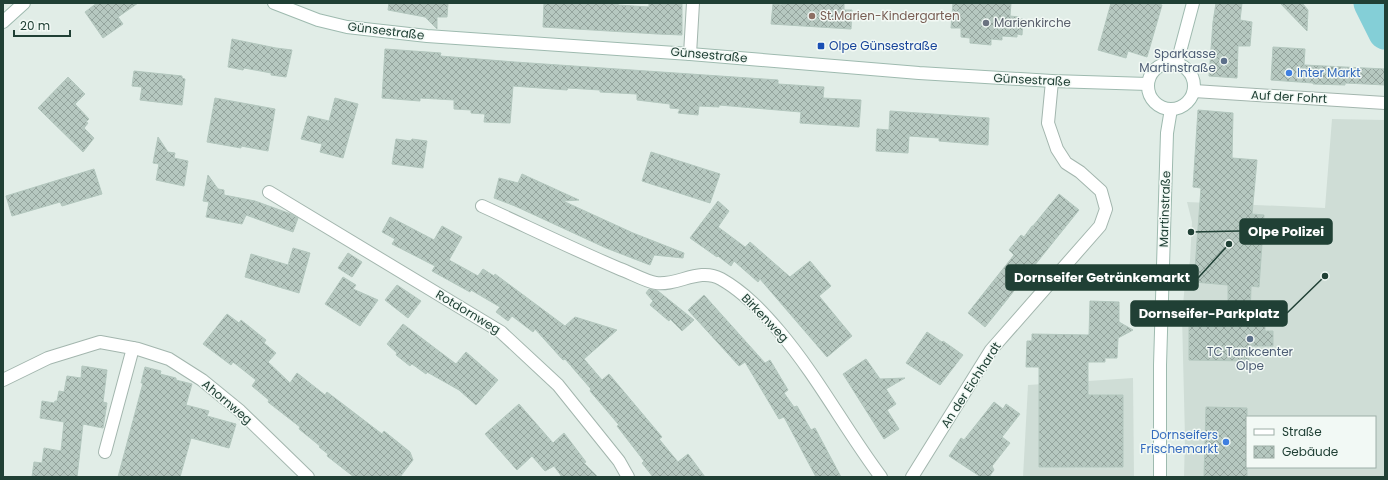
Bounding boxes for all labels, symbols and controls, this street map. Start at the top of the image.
place label: St.Marien-Kindergarten [820,7,960,24]
marker: St.Marien-Kindergarten [807,11,817,21]
scale bar [14,12,70,38]
place label: Marienkirche [994,14,1071,31]
text: 20 m [20,17,50,34]
street label: Günsestraße [347,17,425,44]
marker: Marienkirche [981,18,991,28]
place label: Olpe Günsestraße [829,37,937,54]
marker: Olpe Günsestraße [816,41,826,51]
street label: Günsestraße [670,43,748,66]
place label: Sparkasse Martinstraße [1139,45,1216,76]
marker: Sparkasse Martinstraße [1219,56,1229,66]
place label: Inter Markt [1297,64,1361,81]
marker: Inter Markt [1284,68,1294,78]
street label: Günsestraße [993,69,1071,90]
street label: Auf der Fohrt [1250,86,1328,107]
street label: Martinstraße [1155,170,1174,248]
callout: Olpe Polizei [1240,219,1332,244]
text: Olpe Polizei [1248,222,1324,241]
callout: Dornseifer Getränkemarkt [1006,265,1198,290]
text: Dornseifer Getränkemarkt [1014,268,1190,287]
street label: Rotdornweg [433,286,504,338]
street label: Birkenweg [738,290,793,346]
callout: Dornseifer-Parkplatz [1131,301,1287,326]
text: Dornseifer-Parkplatz [1139,304,1280,323]
marker: TC Tankcenter Olpe [1245,334,1255,344]
street label: An der Eichhardt [936,339,1005,431]
place label: TC Tankcenter Olpe [1207,343,1294,374]
street label: Ahornweg [198,376,256,428]
legend [1246,416,1376,468]
text: Straße [1282,423,1322,440]
place label: Dornseifers Frischemarkt [1140,426,1218,457]
marker: Dornseifers Frischemarkt [1221,437,1231,447]
text: Gebäude [1282,443,1338,460]

